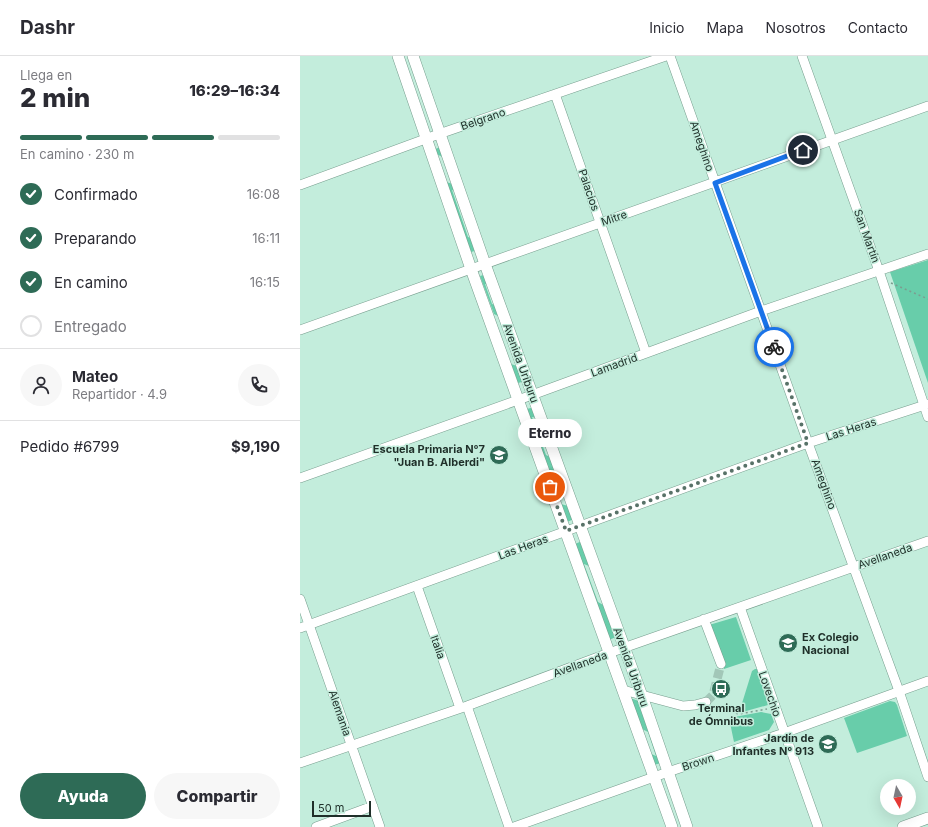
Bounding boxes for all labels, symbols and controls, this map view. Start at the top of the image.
text: Dashr [20,16,75,39]
text: Inicio [649,19,685,36]
text: Mapa [707,19,744,36]
text: Nosotros [766,19,826,36]
text: Contacto [848,19,908,36]
text: Llega en [20,67,72,83]
text: 16:29–16:34 [189,81,280,100]
text: 2 min [20,82,90,113]
street label: Belgrano [459,105,508,133]
street label: Ameghino [687,119,717,174]
pin [786,133,820,167]
icon: home [792,139,814,161]
text: En camino · 230 m [20,146,134,162]
street label: Palacios [575,167,603,213]
icon: check [20,183,42,205]
text: Confirmado [54,185,138,204]
text: 16:08 [247,186,280,202]
street label: Mitre [599,207,629,229]
street label: San Martín [851,207,883,265]
icon: check [20,227,42,249]
text: Preparando [54,229,137,248]
text: 16:11 [252,230,280,246]
icon: check [20,271,42,293]
text: En camino [54,273,128,292]
text: 16:15 [250,274,280,290]
text: Entregado [54,317,127,336]
street label: Avenida Uriburu [500,321,542,405]
courier [754,327,794,367]
icon: bike [763,336,785,358]
street label: Lamadrid [589,350,639,380]
button: person [20,364,62,406]
button: phone [238,364,280,406]
text: Mateo [72,367,118,386]
text: Repartidor · 4.9 [72,386,167,402]
street label: Las Heras [824,414,878,444]
callout: Eterno [518,419,582,447]
text: Eterno [529,425,571,441]
text: Pedido #6799 [20,437,119,456]
text: $9,190 [231,437,280,456]
place label: Escuela Primaria N°7 "Juan B. Alberdi" [373,442,485,469]
school or university icon: Escuela Primaria N°7 "Juan B. Alberdi" [488,444,510,466]
street label: Ameghino [808,457,840,512]
pin [533,470,567,504]
icon: bag [539,476,561,498]
street label: Las Heras [496,531,550,562]
street label: Avellaneda [856,540,914,572]
street label: Avenida Uriburu [610,625,652,709]
place label: Ex Colegio Nacional [802,630,859,657]
school or university icon: Ex Colegio Nacional [777,632,799,654]
street label: Italia [427,633,449,661]
street label: Avellaneda [551,648,609,680]
street label: Lovechio [756,669,784,719]
bus stop icon: Terminal de Ómnibus [710,678,732,700]
street label: Alemania [326,688,354,738]
place label: Terminal de Ómnibus [689,701,753,728]
place label: Jardín de Infantes N° 913 [732,731,814,758]
school or university icon: Jardín de Infantes N° 913 [817,733,839,755]
street label: Brown [680,750,716,774]
button: Ayuda [20,773,146,819]
button: Compartir [154,773,280,819]
north arrow [880,779,916,815]
map controls [880,779,916,815]
scale bar [312,799,371,818]
text: 50 m [318,801,344,815]

